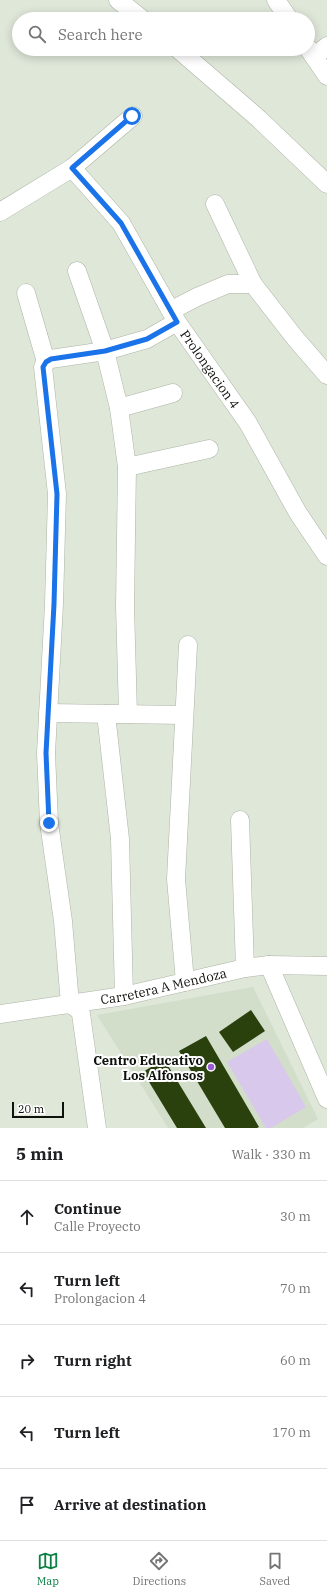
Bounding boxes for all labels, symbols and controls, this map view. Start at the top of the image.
search box [12,12,315,56]
icon: search [26,23,48,45]
text: Search here [58,25,143,44]
route start [123,107,141,125]
street label: Prolongacion 4 [176,327,243,412]
route end [40,814,58,832]
street label: Carretera A Mendoza [99,965,228,1008]
place label: Centro Educativo Los Alfonsos [93,1052,203,1084]
marker: Centro Educativo Los Alfonsos [206,1062,216,1072]
scale bar [12,1100,64,1119]
text: 20 m [18,1102,44,1116]
text: 5 min [16,1143,64,1165]
text: Walk · 330 m [232,1146,311,1163]
text: Continue [54,1199,121,1218]
icon: ahead [16,1206,38,1228]
text: 30 m [280,1208,311,1225]
text: Calle Proyecto [54,1218,141,1235]
text: Turn left [54,1271,120,1290]
icon: left [16,1278,38,1300]
text: 70 m [280,1280,311,1297]
text: Prolongacion 4 [54,1290,146,1307]
icon: right [16,1350,38,1372]
text: Turn right [54,1351,132,1370]
text: 60 m [280,1352,311,1369]
icon: left [16,1422,38,1444]
text: Turn left [54,1423,120,1442]
text: 170 m [272,1424,311,1441]
icon: arrive [16,1494,38,1516]
text: Arrive at destination [54,1495,206,1514]
tab: Map [37,1550,59,1588]
tab: Directions [132,1550,186,1588]
tab: Saved [259,1550,290,1588]

